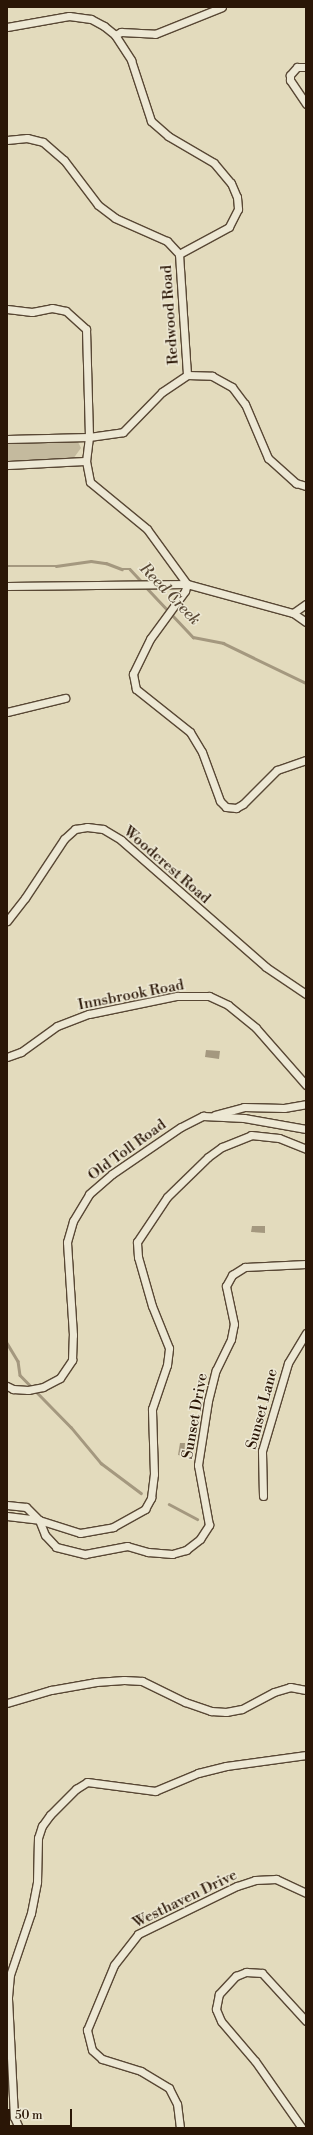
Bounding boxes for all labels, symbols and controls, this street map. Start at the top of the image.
street label: Redwood Road [158,265,182,365]
water label: Reed Creek [136,559,204,629]
street label: Woodcrest Road [120,822,214,908]
street label: Innsbrook Road [76,976,186,1014]
street label: Old Toll Road [84,1116,170,1184]
street label: Sunset Lane [243,1367,281,1451]
street label: Sunset Drive [179,1372,211,1460]
street label: Westhaven Drive [130,1866,240,1932]
scale bar [10,2101,74,2127]
text: 50 m [15,2108,43,2123]

